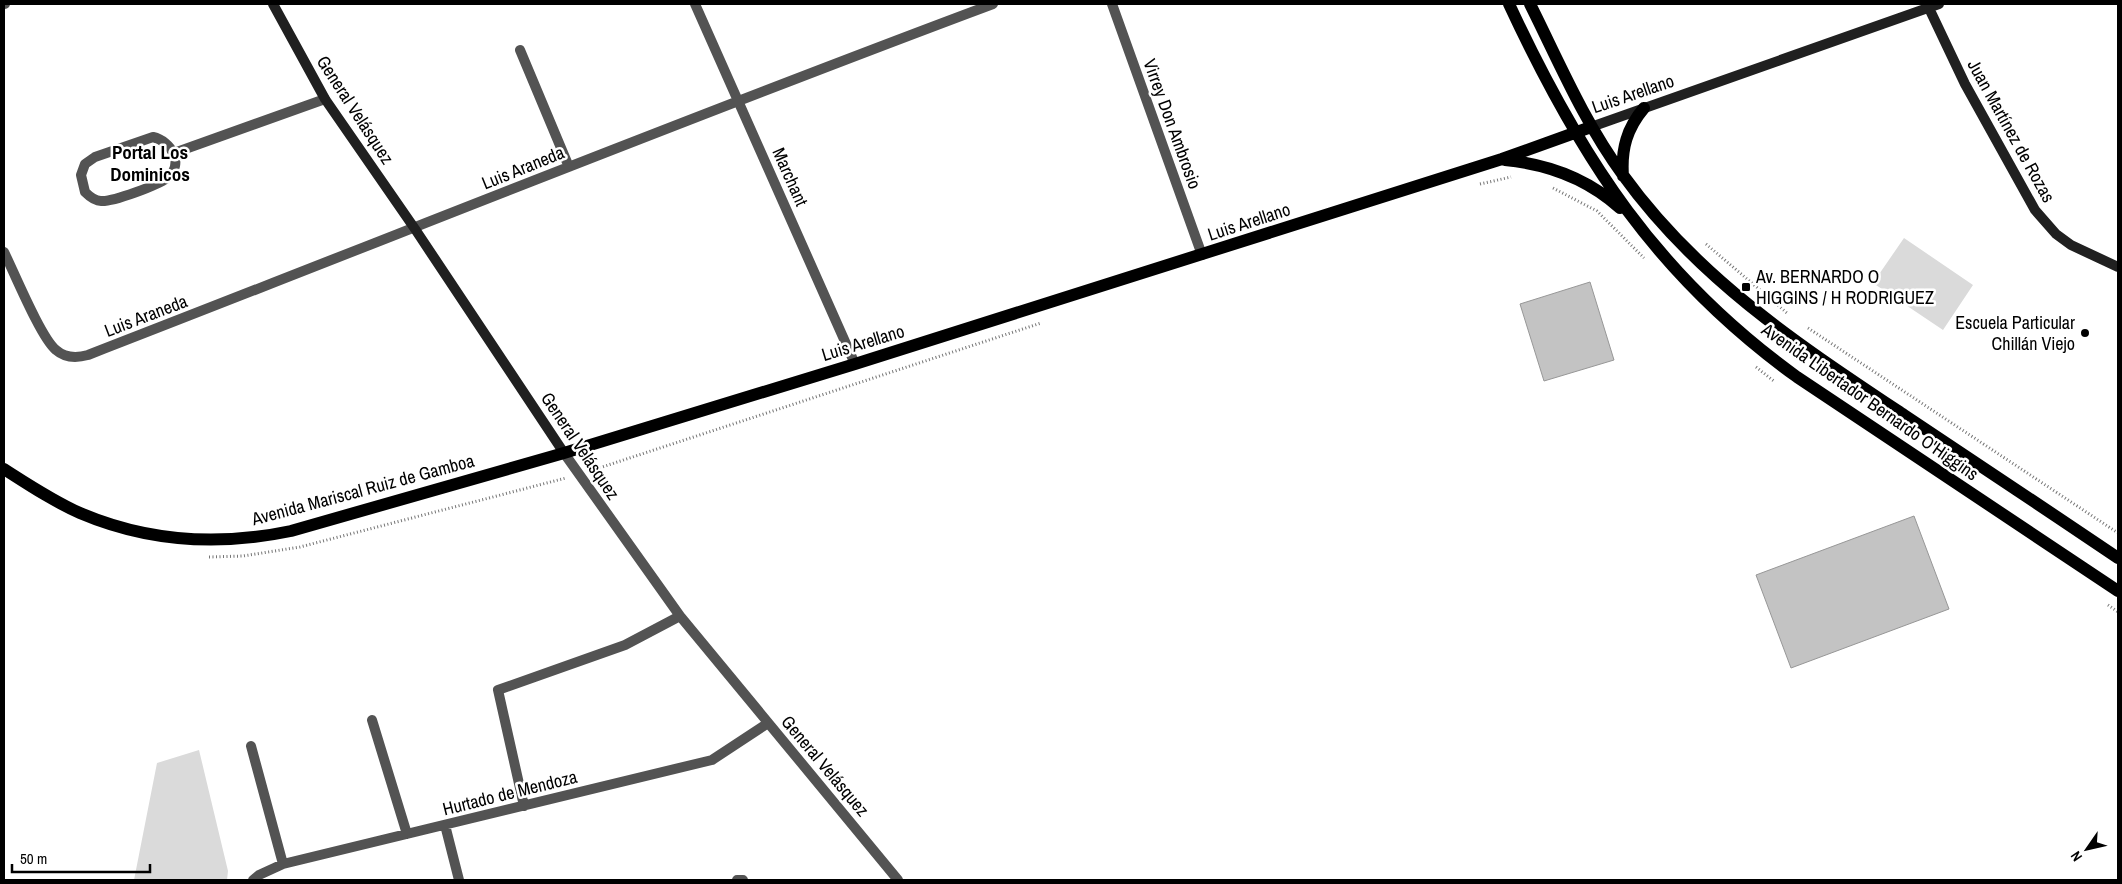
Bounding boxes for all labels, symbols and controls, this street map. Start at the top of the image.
street label: General Velásquez [311,51,400,169]
street label: Virrey Don Ambrosio [1137,55,1208,192]
street label: Juan Martínez de Rozas [1962,55,2061,207]
street label: Luis Arellano [1588,68,1677,119]
district label: Portal Los Dominicos [110,139,190,187]
street label: Luis Araneda [478,140,568,195]
street label: Marchant [767,144,814,210]
street label: Luis Arellano [1204,196,1293,247]
place label: Av. BERNARDO O HIGGINS / H RODRIGUEZ [1755,264,1934,310]
marker: Av. BERNARDO O HIGGINS / H RODRIGUEZ [1740,281,1752,293]
street label: Luis Araneda [101,288,191,343]
place label: Escuela Particular Chillán Viejo [1955,310,2075,356]
street label: Avenida Libertador Bernardo O'Higgins [1756,316,1984,486]
street label: Luis Arellano [818,318,907,367]
marker: Escuela Particular Chillán Viejo [2079,327,2091,339]
street label: General Velásquez [535,387,626,504]
street label: Avenida Mariscal Ruiz de Gamboa [248,448,477,532]
street label: General Velásquez [776,710,875,821]
street label: Hurtado de Mendoza [440,764,580,821]
north arrow [2062,824,2112,874]
scale bar [12,842,150,874]
text: 50 m [20,848,47,869]
text: N [2066,848,2086,865]

